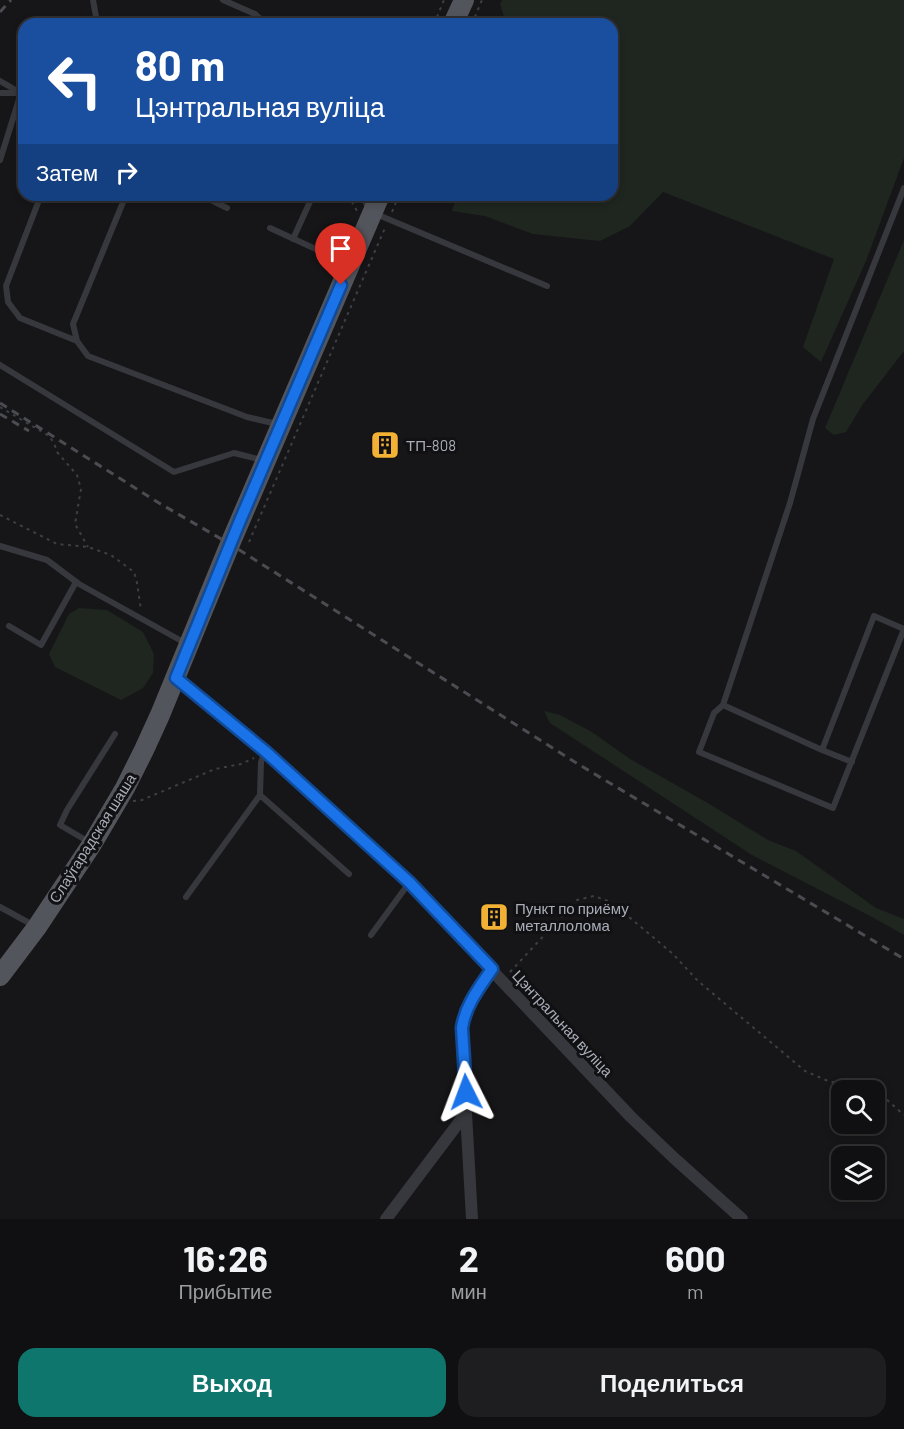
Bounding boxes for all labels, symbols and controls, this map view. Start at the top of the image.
text: 80 m [135,39,225,89]
icon: left [36,42,114,120]
text: Цэнтральная вуліца [135,90,385,122]
icon: right [110,156,143,189]
text: Затем [36,159,98,185]
pin [315,223,366,285]
icon: arrive [324,232,357,265]
building icon: ТП-808 [369,429,401,461]
place label: ТП-808 [406,436,456,454]
street label: Слаўгарадская шаша [45,770,139,906]
place label: Пункт по приёму металлолома [515,899,629,934]
building icon: Пункт по приёму металлолома [478,901,510,933]
street label: Цэнтральная вуліца [509,966,617,1080]
position arrow [434,1060,498,1124]
map controls [831,1080,885,1200]
button: search [831,1080,885,1134]
button: layers [831,1146,885,1200]
text: 16:26 [183,1236,268,1279]
text: 2 [459,1236,479,1279]
text: 600 [665,1236,726,1279]
text: Прибытие [178,1279,272,1303]
text: мин [451,1279,487,1303]
text: m [687,1279,704,1303]
button: Выход [18,1348,446,1417]
button: Поделиться [458,1348,886,1417]

